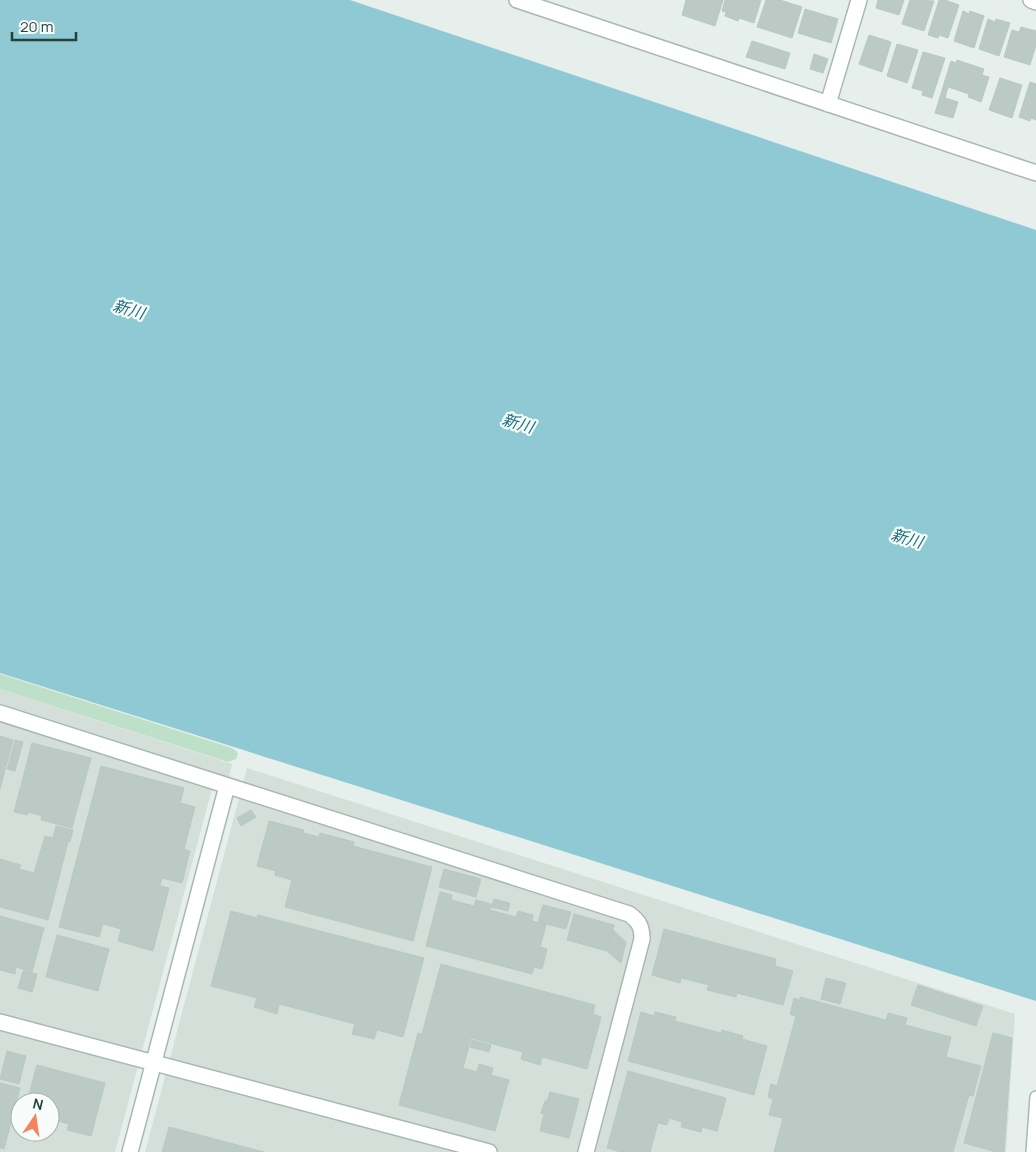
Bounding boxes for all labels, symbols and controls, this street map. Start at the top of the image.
scale bar [12,10,76,42]
text: 20 m [20,16,53,37]
water label: 新川 [111,294,149,325]
water label: 新川 [500,408,538,439]
water label: 新川 [889,523,927,554]
north arrow [10,1092,60,1142]
text: N [31,1093,45,1114]

